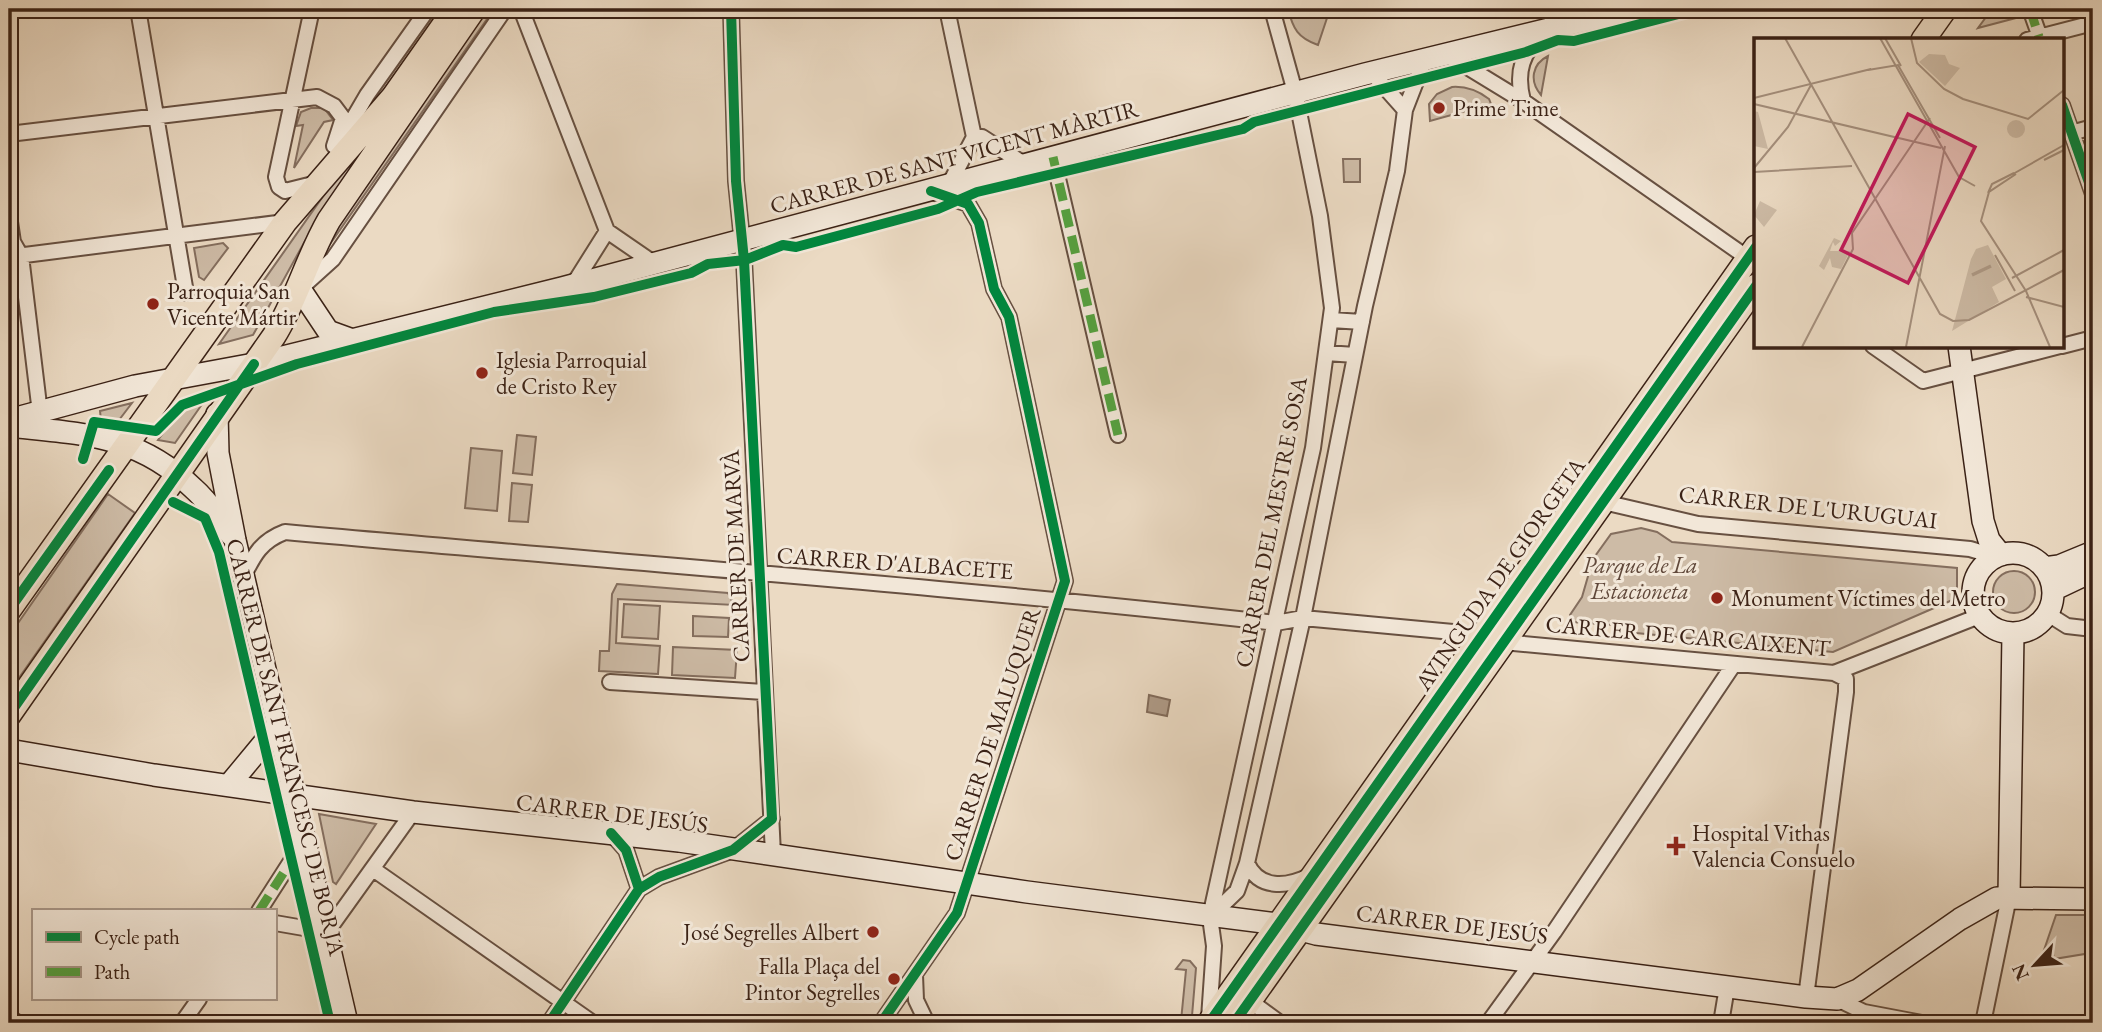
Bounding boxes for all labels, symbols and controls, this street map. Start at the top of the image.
inset map [1754,38,2064,348]
street label: CARRER DE SANT VICENT MÀRTIR [767,93,1142,221]
place label: Prime Time [1453,93,1558,123]
marker: Prime Time [1431,100,1447,116]
place label: Parroquia San Vicente Mártir [167,276,296,332]
marker: Parroquia San Vicente Mártir [145,296,161,312]
place label: Iglesia Parroquial de Cristo Rey [496,345,648,401]
marker: Iglesia Parroquial de Cristo Rey [474,365,490,381]
street label: CARRER DEL MESTRE SOSA [1228,373,1314,670]
street label: CARRER DE MARVÀ [715,448,757,663]
street label: AVINGUDA DE GIORGETA [1408,451,1593,697]
street label: CARRER DE L'URUGUAI [1677,479,1939,536]
street label: CARRER DE SANT FRANCESC DE BORJA [220,535,353,960]
street label: CARRER D'ALBACETE [776,540,1014,586]
park label: Parque de La Estacioneta [1582,550,1698,606]
place label: Monument Víctimes del Metro [1731,583,2006,613]
marker: Monument Víctimes del Metro [1709,590,1725,606]
street label: CARRER DE MALUQUER [937,603,1047,865]
street label: CARRER DE CARCAIXENT [1544,609,1832,663]
street label: CARRER DE JESÚS [514,786,710,840]
place label: Hospital Vithas Valencia Consuelo [1692,818,1855,874]
marker: Hospital Vithas Valencia Consuelo [1666,836,1686,856]
street label: CARRER DE JESÚS [1354,897,1550,951]
legend [32,909,276,1000]
place label: José Segrelles Albert [681,917,860,947]
text: Cycle path [94,923,180,950]
marker: José Segrelles Albert [865,924,881,940]
north arrow [2000,930,2070,1000]
place label: Falla Plaça del Pintor Segrelles [745,951,880,1007]
text: Path [94,958,131,985]
text: N [2005,959,2035,985]
marker: Falla Plaça del Pintor Segrelles [886,971,902,987]

